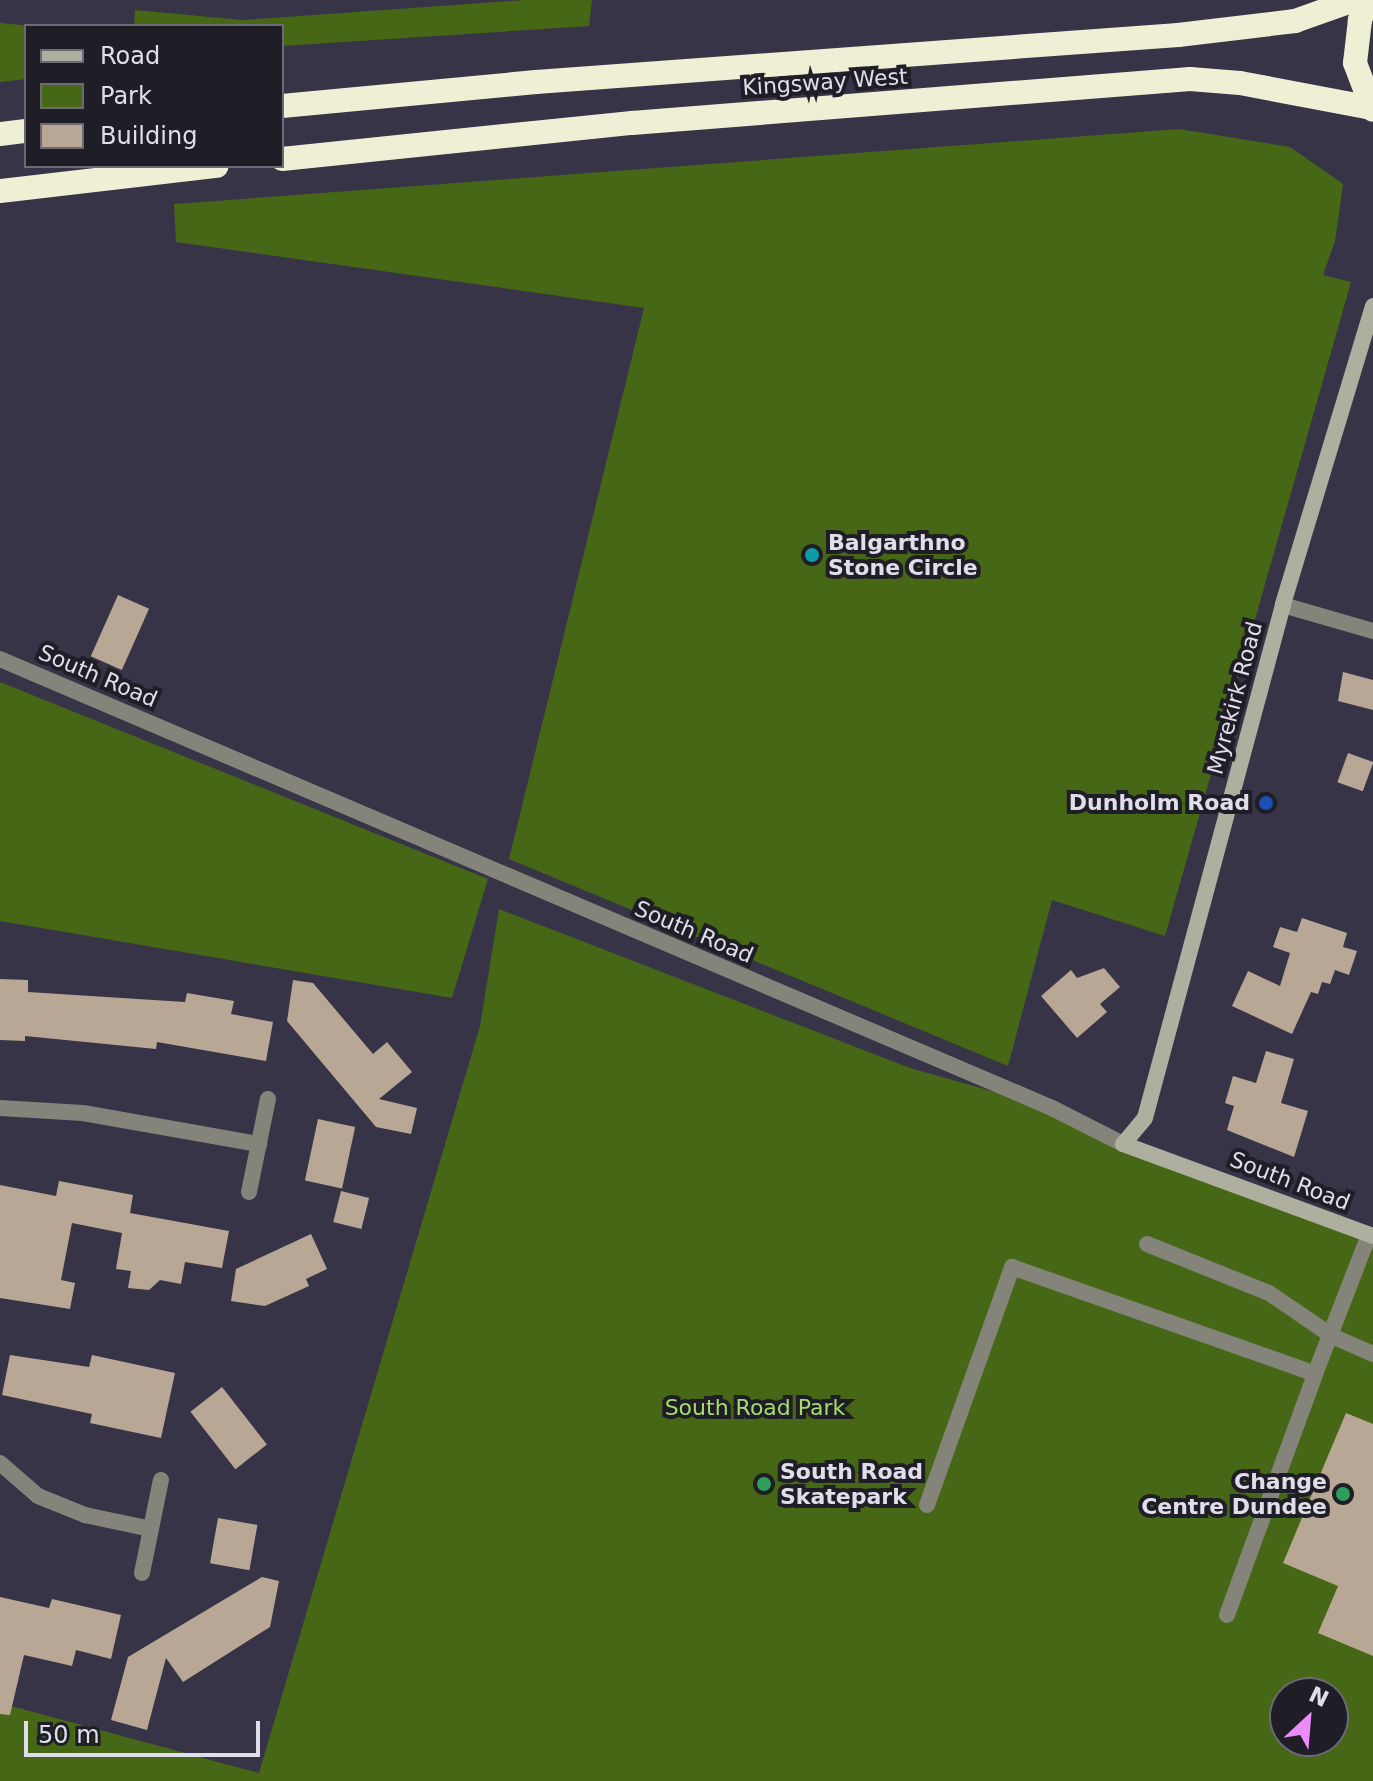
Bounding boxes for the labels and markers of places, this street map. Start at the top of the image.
place label: Balgarthno Stone Circle [828,529,978,580]
marker: Balgarthno Stone Circle [803,546,821,564]
place label: Dunholm Road [1069,790,1250,816]
marker: Dunholm Road [1257,794,1275,812]
place label: South Road Skatepark [780,1458,923,1510]
place label: Change Centre Dundee [1141,1468,1327,1520]
marker: South Road Skatepark [755,1475,773,1493]
marker: Change Centre Dundee [1334,1485,1352,1503]

